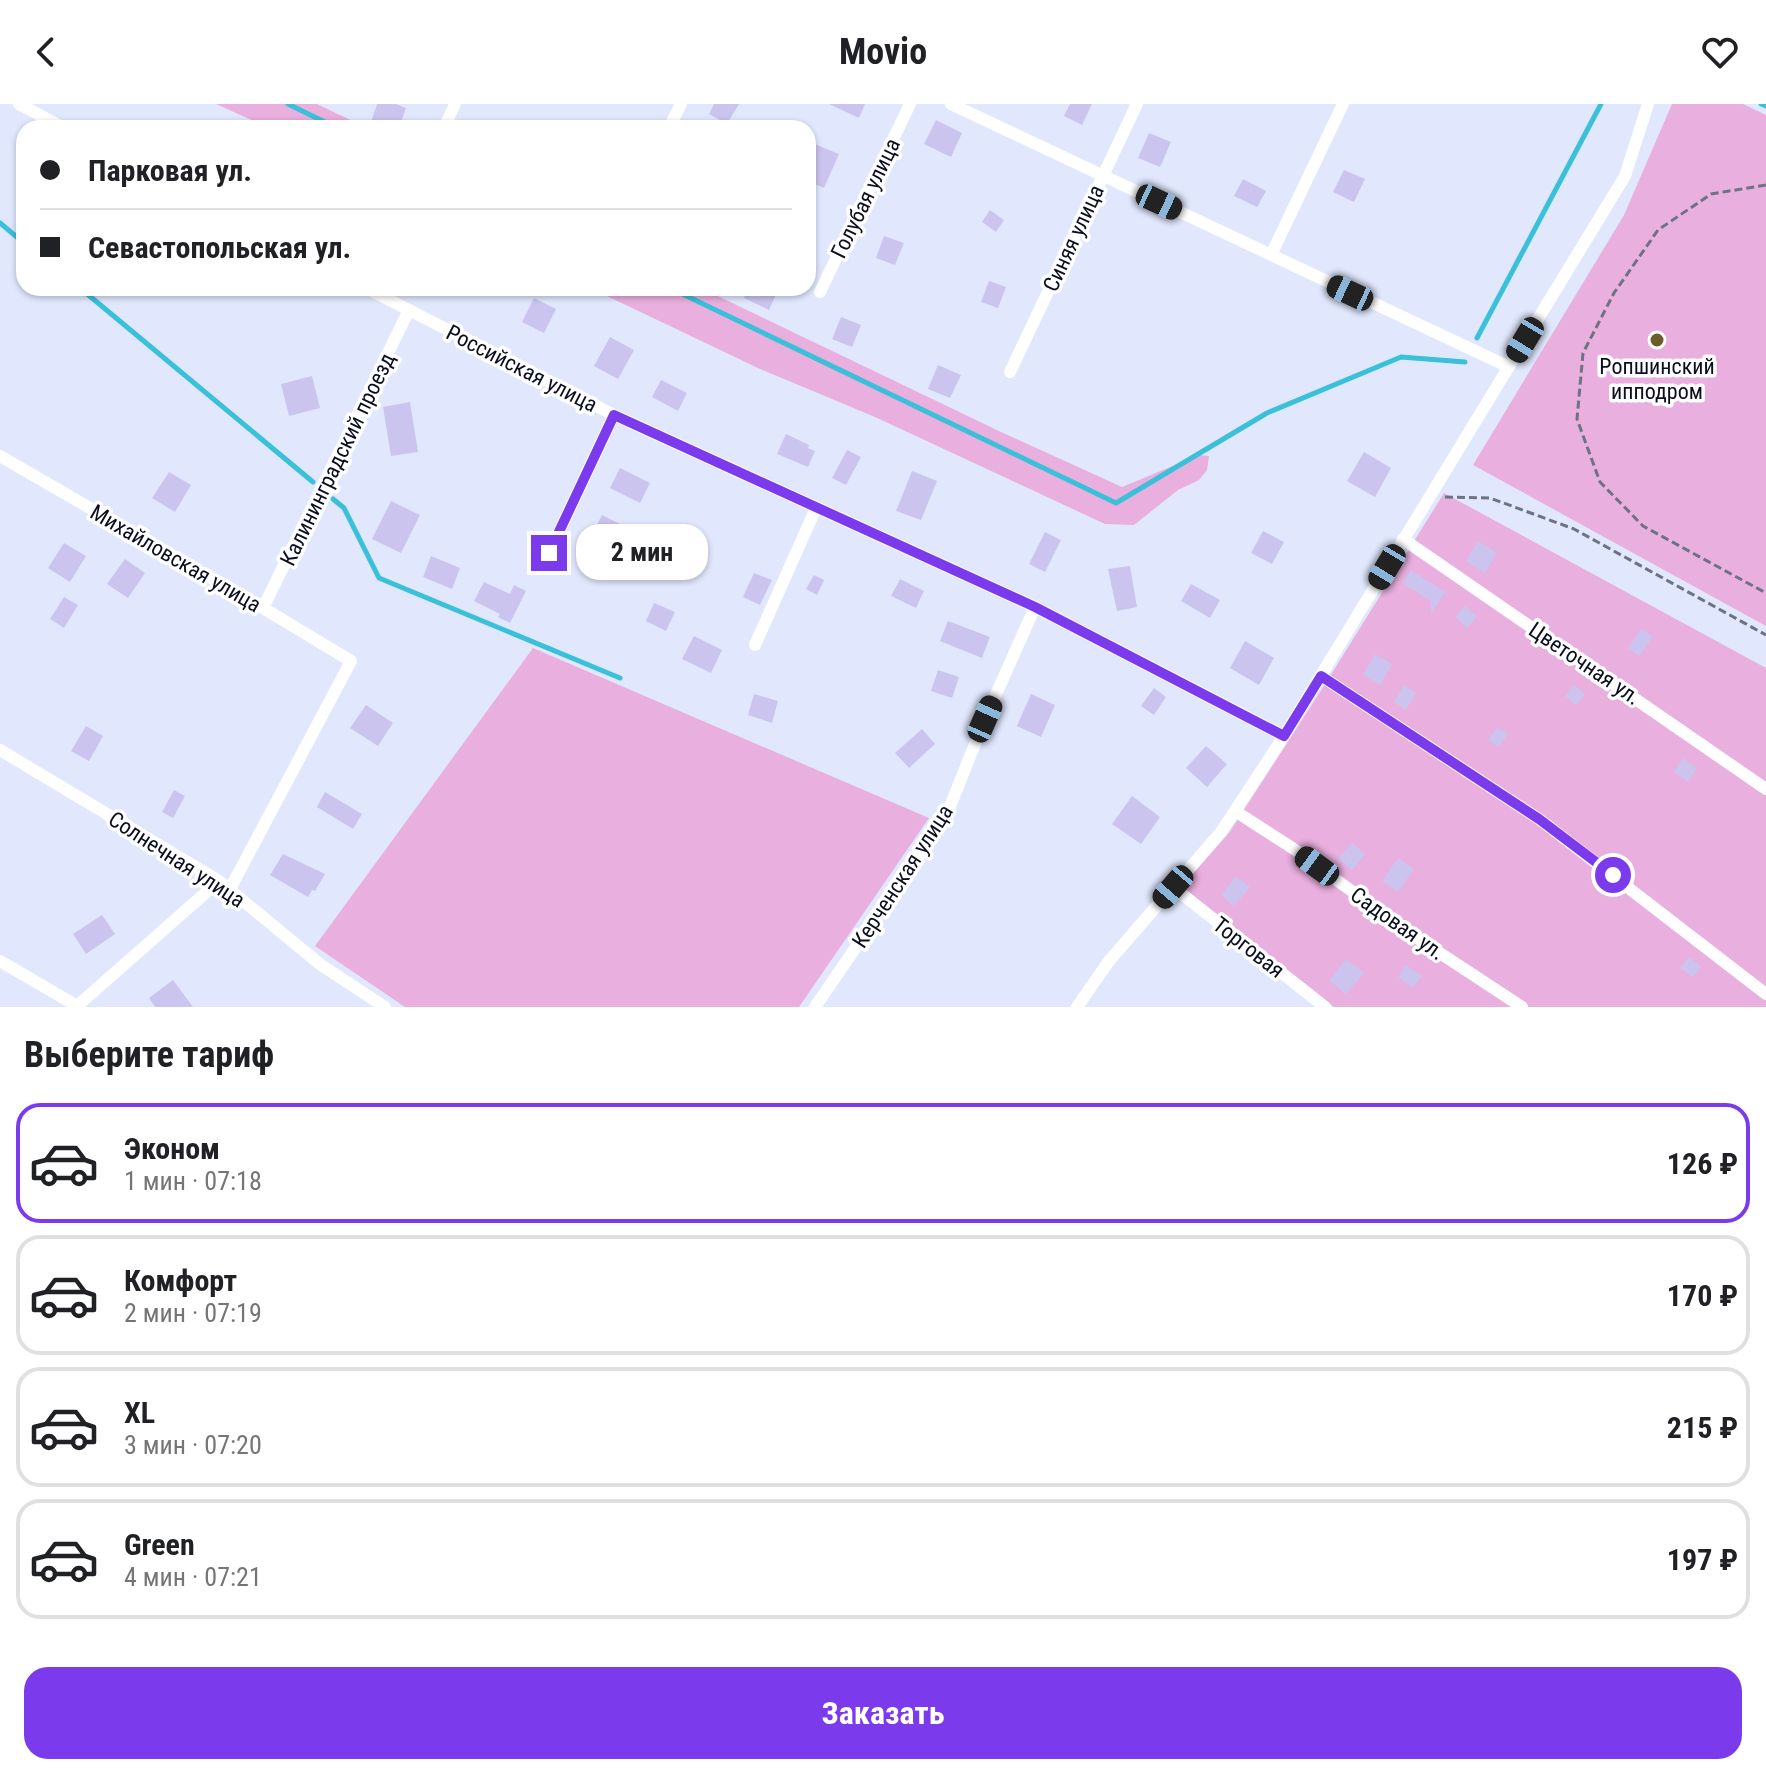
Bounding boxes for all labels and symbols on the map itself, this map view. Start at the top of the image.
street label: Голубая улица [826,134,905,262]
street label: Синяя улица [1038,181,1109,295]
car [1132,181,1186,223]
car [1323,272,1377,314]
car [1502,313,1548,367]
street label: Российская улица [442,320,601,417]
marker: Ропшинский ипподром [1648,331,1666,349]
street label: Калининградский проезд [275,349,400,570]
place label: Ропшинский ипподром [1599,354,1715,404]
street label: Михайловская улица [86,499,265,617]
callout: 2 мин [577,525,709,581]
route end [531,535,567,571]
car [1364,540,1410,594]
street label: Цветочная ул. [1524,617,1645,710]
car [964,692,1006,746]
street label: Керченская улица [847,800,958,952]
street label: Солнечная улица [104,806,249,913]
car [1291,842,1343,890]
route start [1595,857,1631,893]
car [1148,861,1198,913]
street label: Садовая ул. [1346,882,1449,965]
street label: Торговая [1208,912,1289,983]

